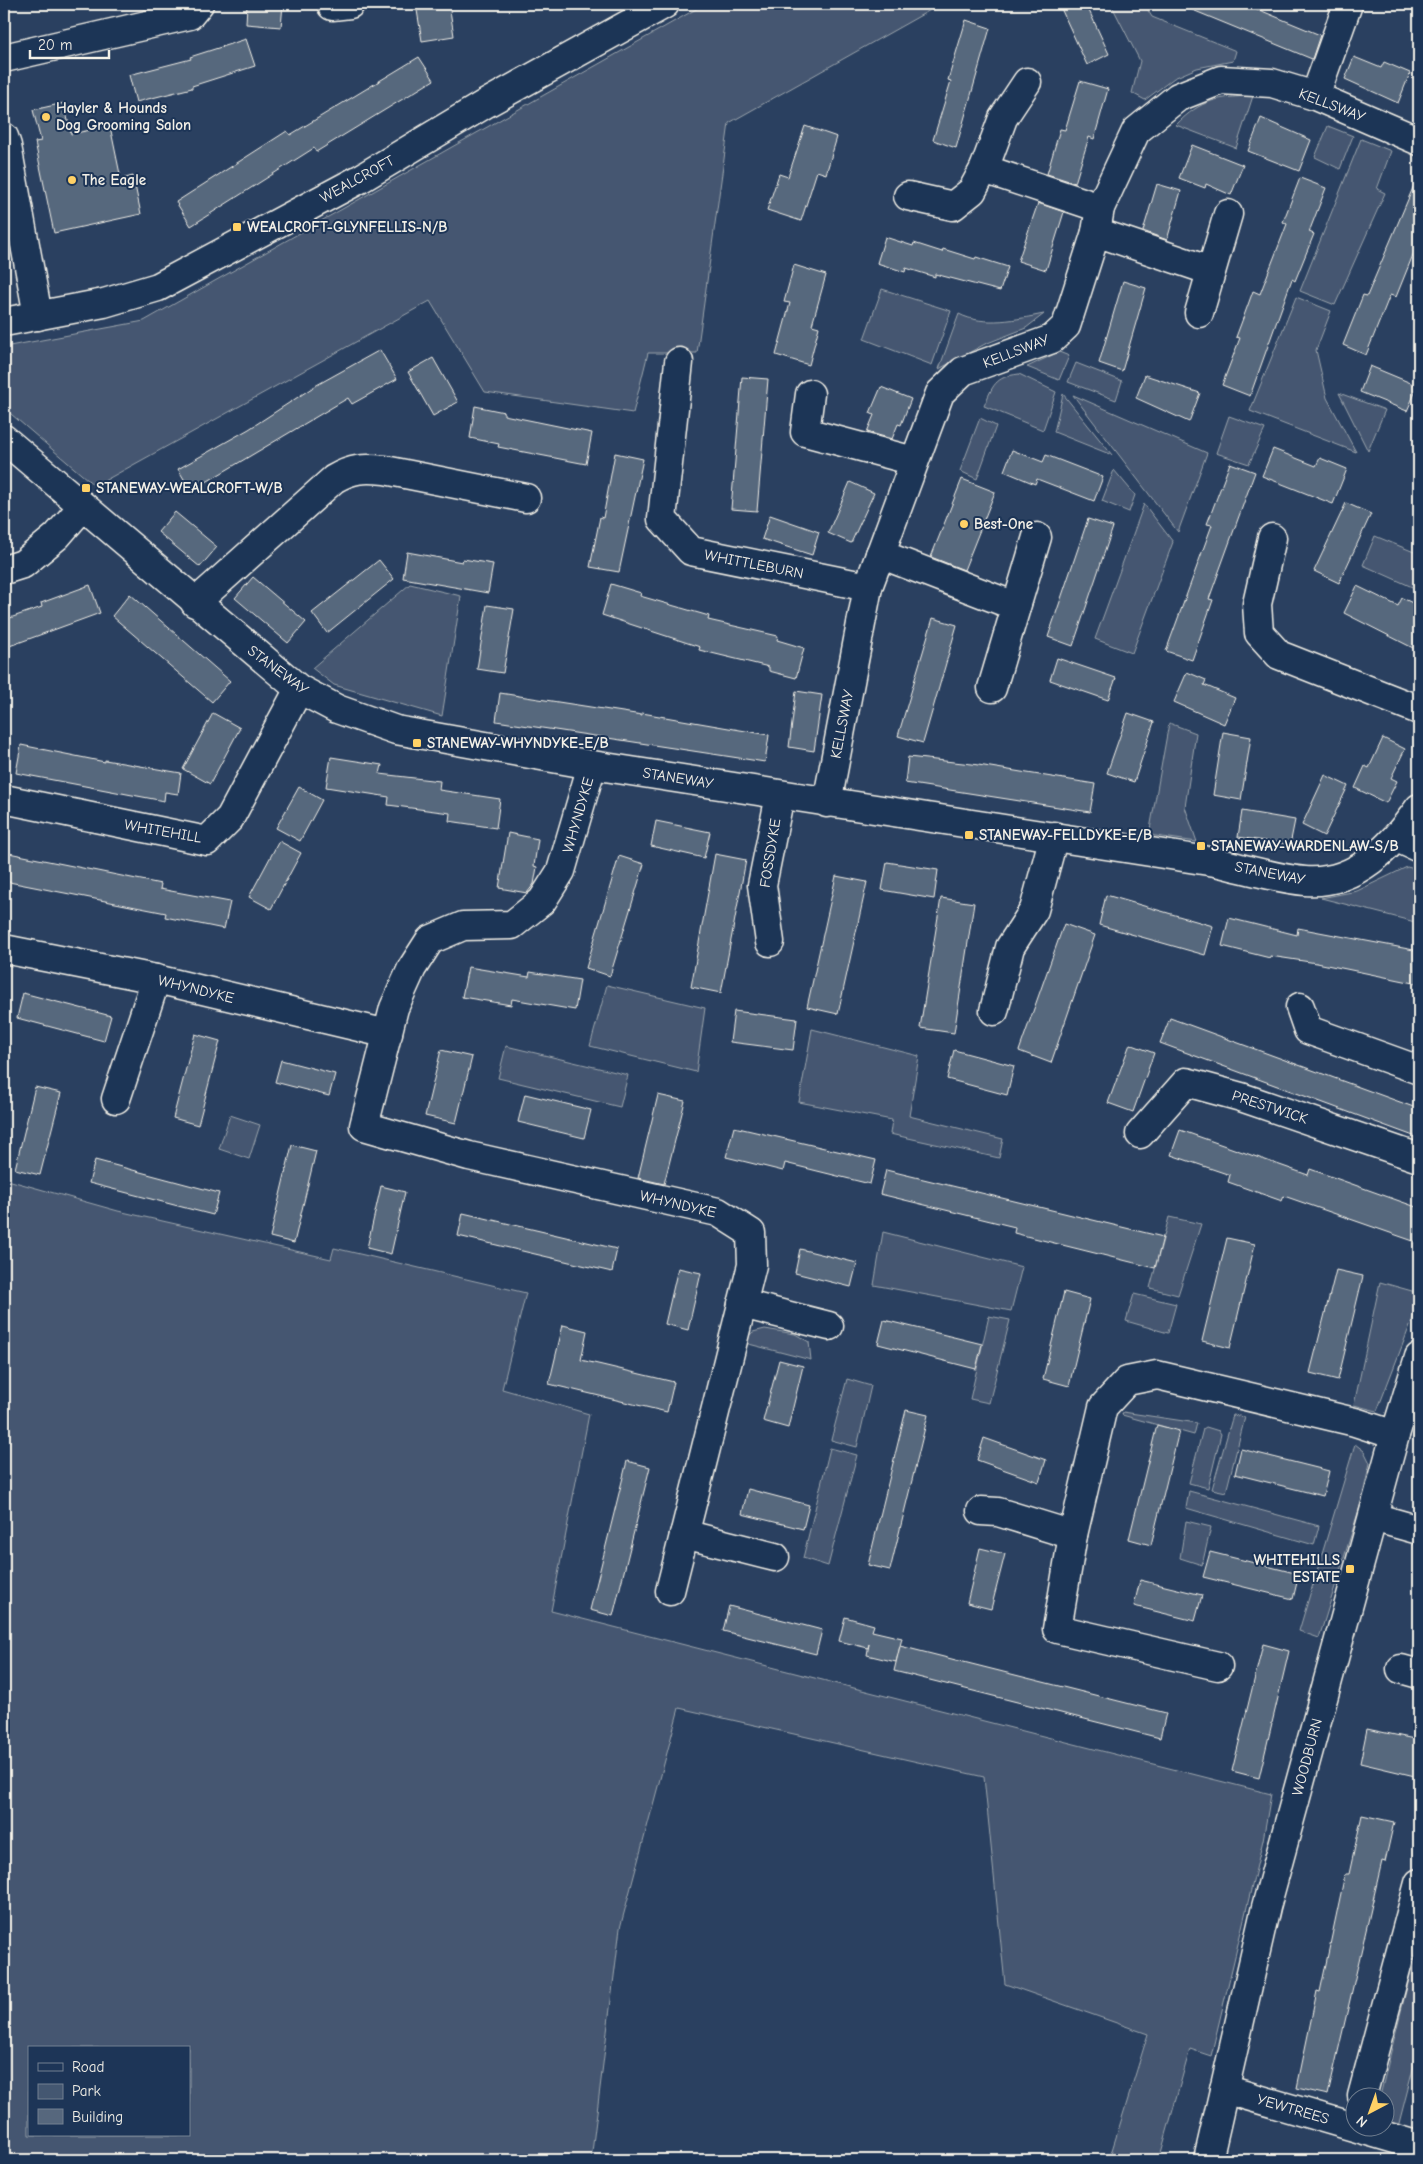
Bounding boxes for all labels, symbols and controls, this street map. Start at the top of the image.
scale bar [30,28,109,60]
text: 20 m [38,36,72,54]
street label: KELLSWAY [1296,84,1368,126]
place label: Hayler & Hounds Dog Grooming Salon [56,99,191,134]
marker: Hayler & Hounds Dog Grooming Salon [40,111,52,123]
street label: WEALCROFT [317,151,397,207]
place label: The Eagle [82,171,146,189]
marker: The Eagle [66,174,78,186]
place label: WEALCROFT-GLYNFELLIS-N/B [247,218,448,236]
marker: WEALCROFT-GLYNFELLIS-N/B [231,221,243,233]
street label: KELLSWAY [980,330,1052,372]
place label: STANEWAY-WEALCROFT-W/B [96,479,283,497]
marker: STANEWAY-WEALCROFT-W/B [80,482,92,494]
place label: Best-One [974,515,1033,533]
marker: Best-One [958,518,970,530]
street label: WHITTLEBURN [703,546,805,582]
street label: STANEWAY [244,641,312,699]
street label: KELLSWAY [827,688,857,760]
place label: STANEWAY-WHYNDYKE-E/B [427,734,609,752]
marker: STANEWAY-WHYNDYKE-E/B [411,737,423,749]
street label: STANEWAY [641,764,715,792]
street label: WHYNDYKE [559,775,597,855]
street label: WHITEHILL [123,815,204,847]
street label: FOSSDYKE [756,817,784,889]
place label: STANEWAY-FELLDYKE-E/B [979,826,1152,844]
marker: STANEWAY-FELLDYKE-E/B [963,829,975,841]
place label: STANEWAY-WARDENLAW-S/B [1211,837,1399,855]
marker: STANEWAY-WARDENLAW-S/B [1195,840,1207,852]
street label: STANEWAY [1233,857,1307,889]
street label: WHYNDYKE [156,971,236,1007]
street label: PRESTWICK [1230,1086,1311,1128]
street label: WHYNDYKE [638,1186,718,1222]
place label: WHITEHILLS ESTATE [1253,1551,1340,1586]
marker: WHITEHILLS ESTATE [1344,1563,1356,1575]
street label: WOODBURN [1288,1716,1326,1798]
legend [28,2046,190,2136]
text: Road [72,2058,104,2076]
text: Park [72,2082,101,2100]
north arrow [1346,2086,1396,2136]
street label: YEWTREES [1255,2090,1331,2128]
text: Building [72,2108,123,2126]
text: N [1353,2112,1371,2131]

